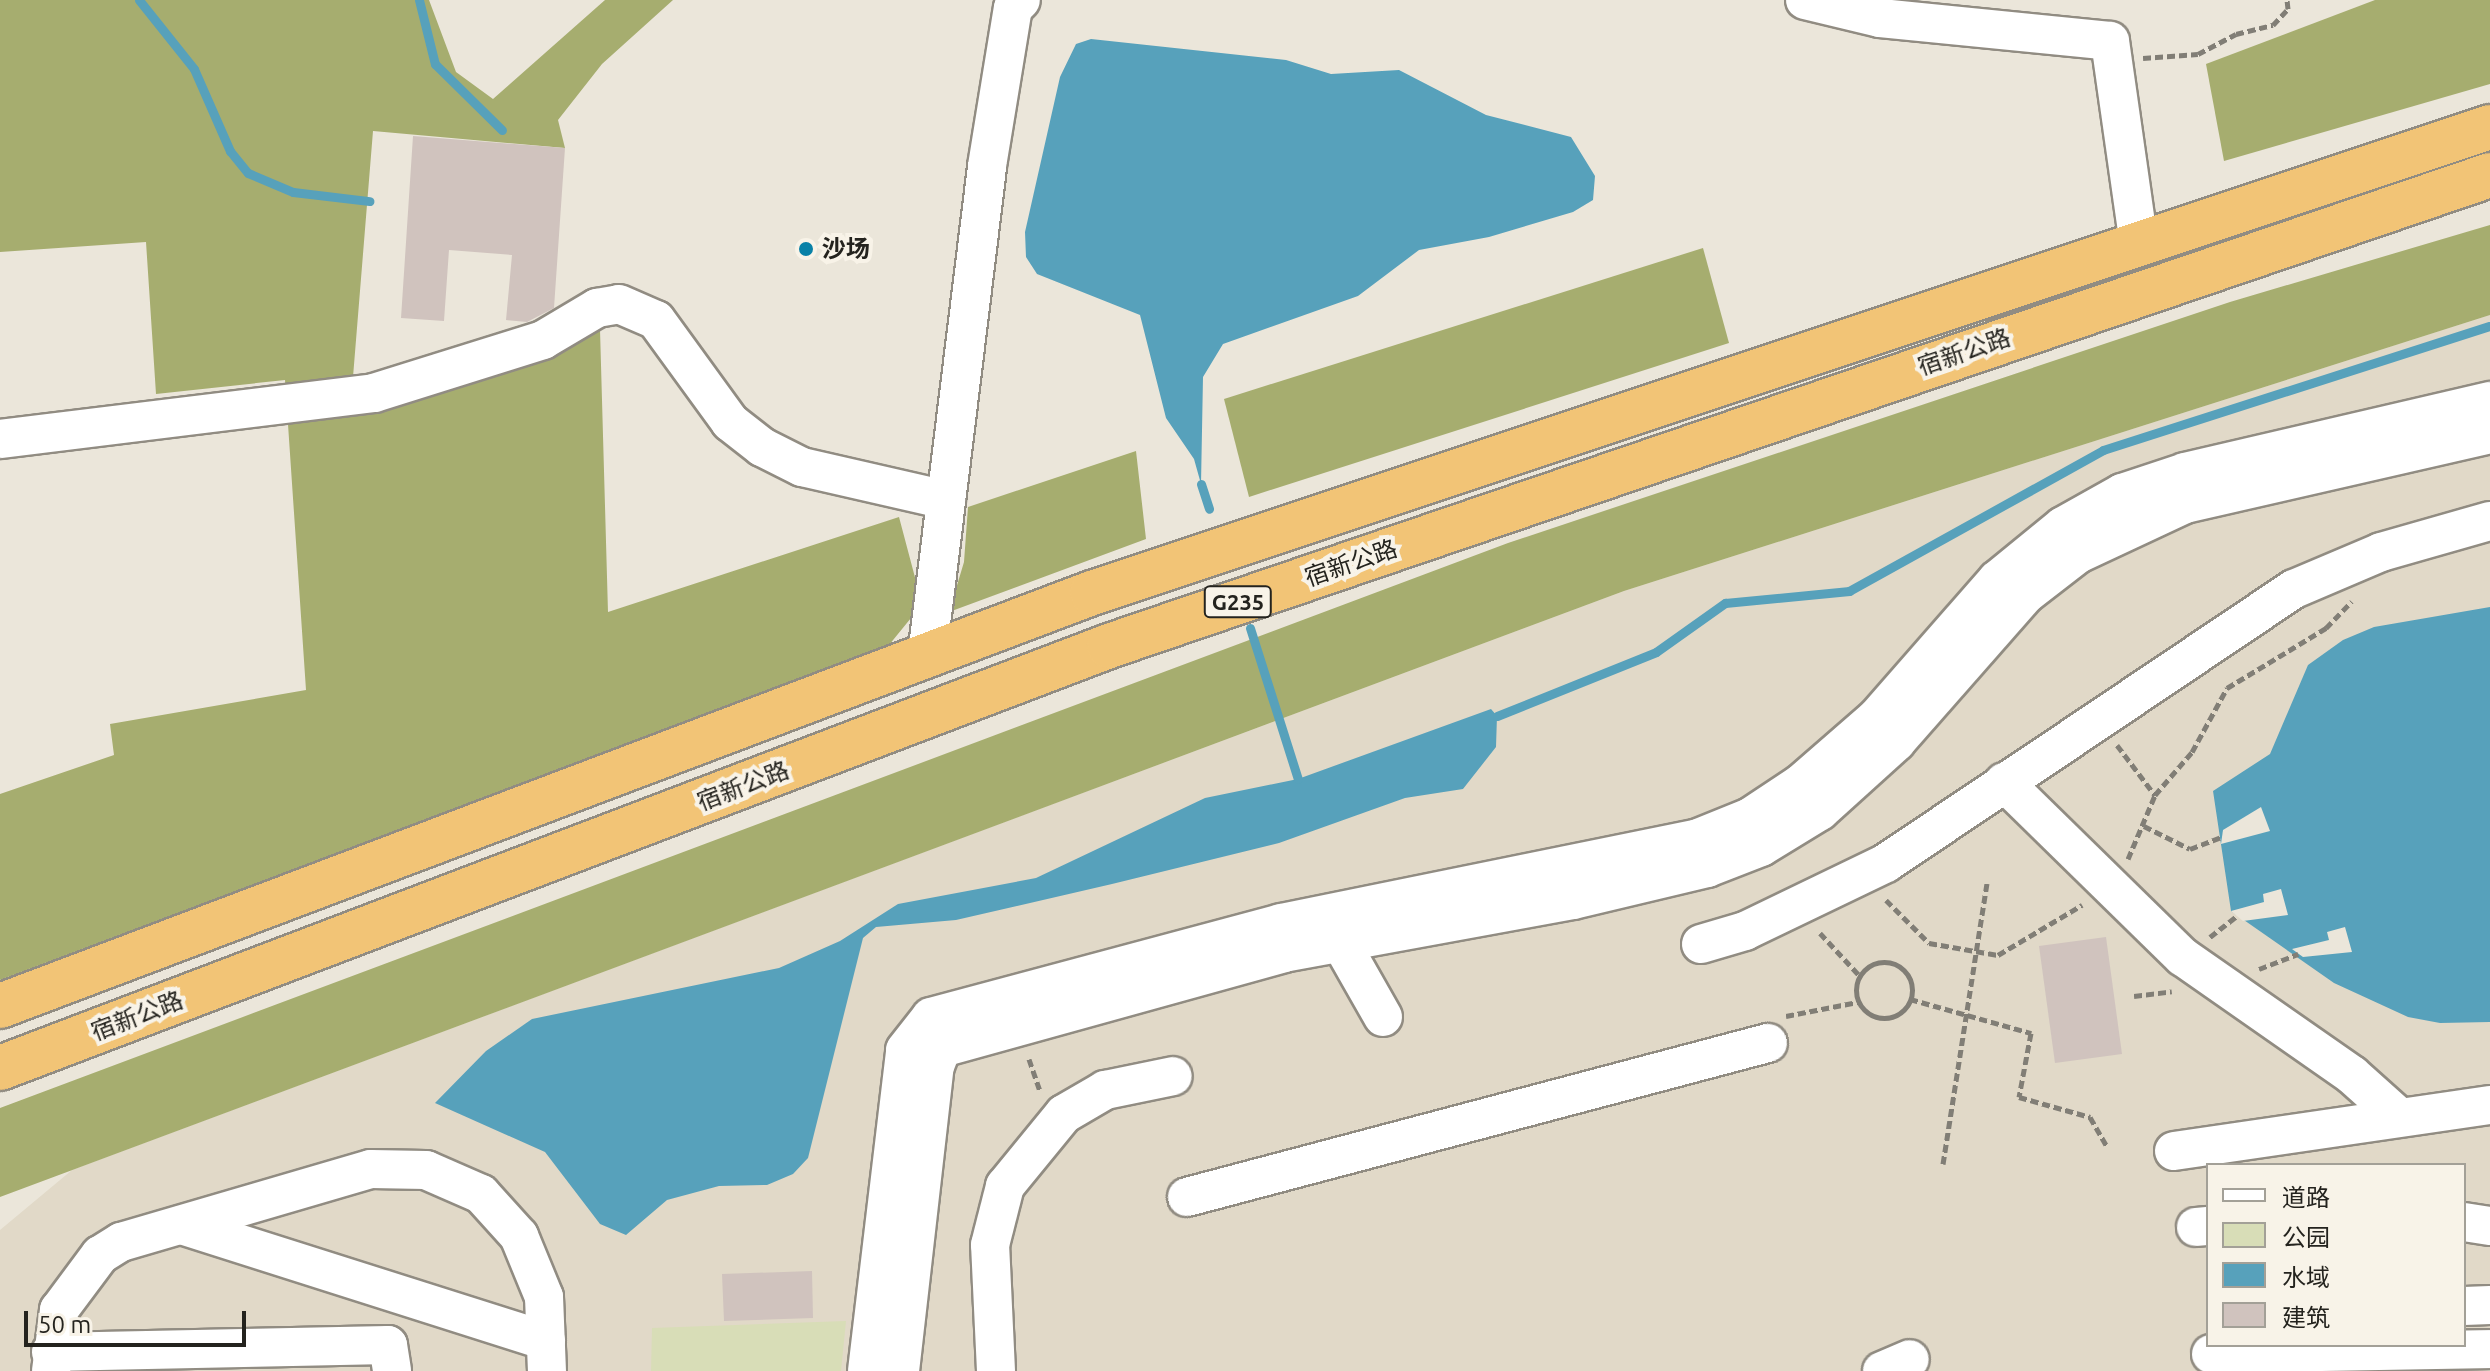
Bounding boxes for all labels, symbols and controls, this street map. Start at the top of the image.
place label: 沙场 [822,235,870,263]
marker: 沙场 [797,240,815,258]
street label: 宿新公路 [1914,323,2014,381]
street label: 宿新公路 [1301,534,1401,592]
road number: G235 [1202,584,1274,620]
street label: 宿新公路 [693,755,793,817]
street label: 宿新公路 [87,985,187,1047]
legend [2206,1163,2466,1347]
text: 道路 [2282,1184,2330,1211]
text: 公园 [2282,1224,2330,1251]
text: 水域 [2282,1264,2330,1291]
scale bar [28,1295,250,1345]
text: 建筑 [2282,1304,2330,1331]
text: 50 m [38,1311,91,1338]

